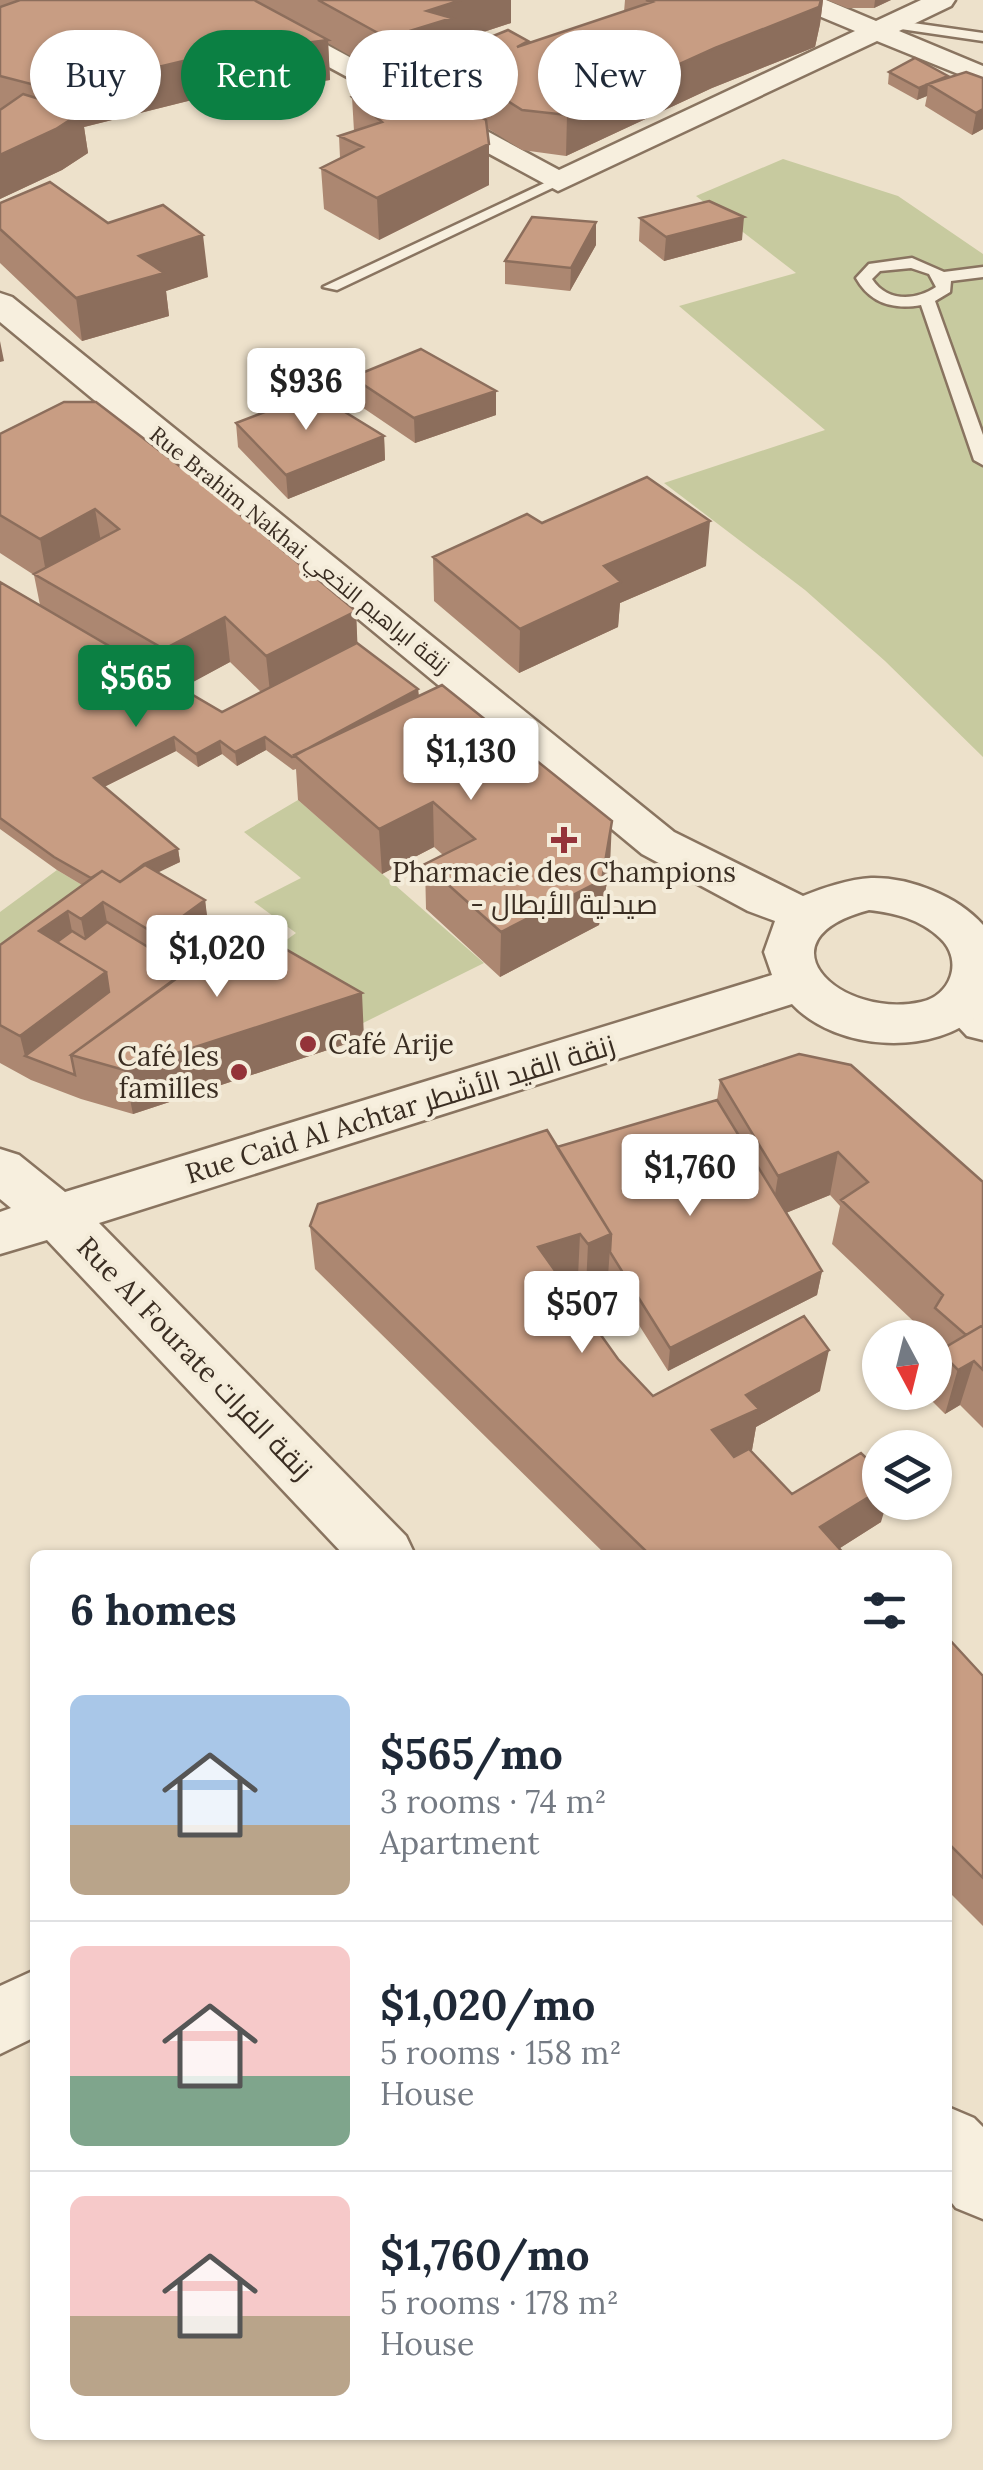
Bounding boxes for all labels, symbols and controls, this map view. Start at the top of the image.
chip: Buy [30,30,161,120]
chip: Rent [181,30,326,120]
chip: Filters [346,30,518,120]
chip: New [538,30,681,120]
pin: $936 [247,348,365,433]
text: $936 [269,360,343,401]
street label: Rue Brahim Nakhai زنقة ابراهيم النخعي [142,420,456,682]
pin: $565 [77,645,195,730]
text: $565 [100,657,172,698]
pin: $1,130 [390,718,552,803]
text: $1,130 [425,730,517,771]
marker: Pharmacie des Champions - صيدلية الأبطال [553,829,575,851]
place label: Pharmacie des Champions - صيدلية الأبطال [392,854,736,922]
pin: $1,020 [136,915,298,1000]
text: $1,020 [168,927,266,968]
street label: Rue Caid Al Achtar زنقة القيد الأشطر [181,1026,619,1192]
place label: Café Arije [328,1026,454,1062]
marker: Café Arije [297,1033,319,1055]
place label: Café les familles [117,1038,219,1106]
marker: Café les familles [228,1061,250,1083]
pin: $1,760 [609,1134,771,1219]
text: $1,760 [644,1146,736,1187]
street label: Rue Al Fourate زنقة الفرات [69,1229,321,1487]
pin: $507 [523,1271,641,1356]
text: $507 [546,1283,618,1324]
north arrow [862,1320,952,1410]
map controls [862,1320,952,1520]
button: layers [862,1430,952,1520]
text: 6 homes [70,1583,237,1637]
icon: filters [857,1583,912,1638]
text: $565/mo [380,1727,563,1781]
icon: home [150,1735,270,1855]
text: 3 rooms · 74 m² [380,1781,607,1822]
text: Apartment [380,1822,540,1863]
text: $1,020/mo [380,1978,595,2032]
icon: home [150,1986,270,2106]
text: 5 rooms · 158 m² [380,2032,622,2073]
text: House [380,2073,474,2114]
text: $1,760/mo [380,2228,589,2282]
icon: home [150,2236,270,2356]
text: 5 rooms · 178 m² [380,2282,619,2323]
text: House [380,2323,474,2364]

